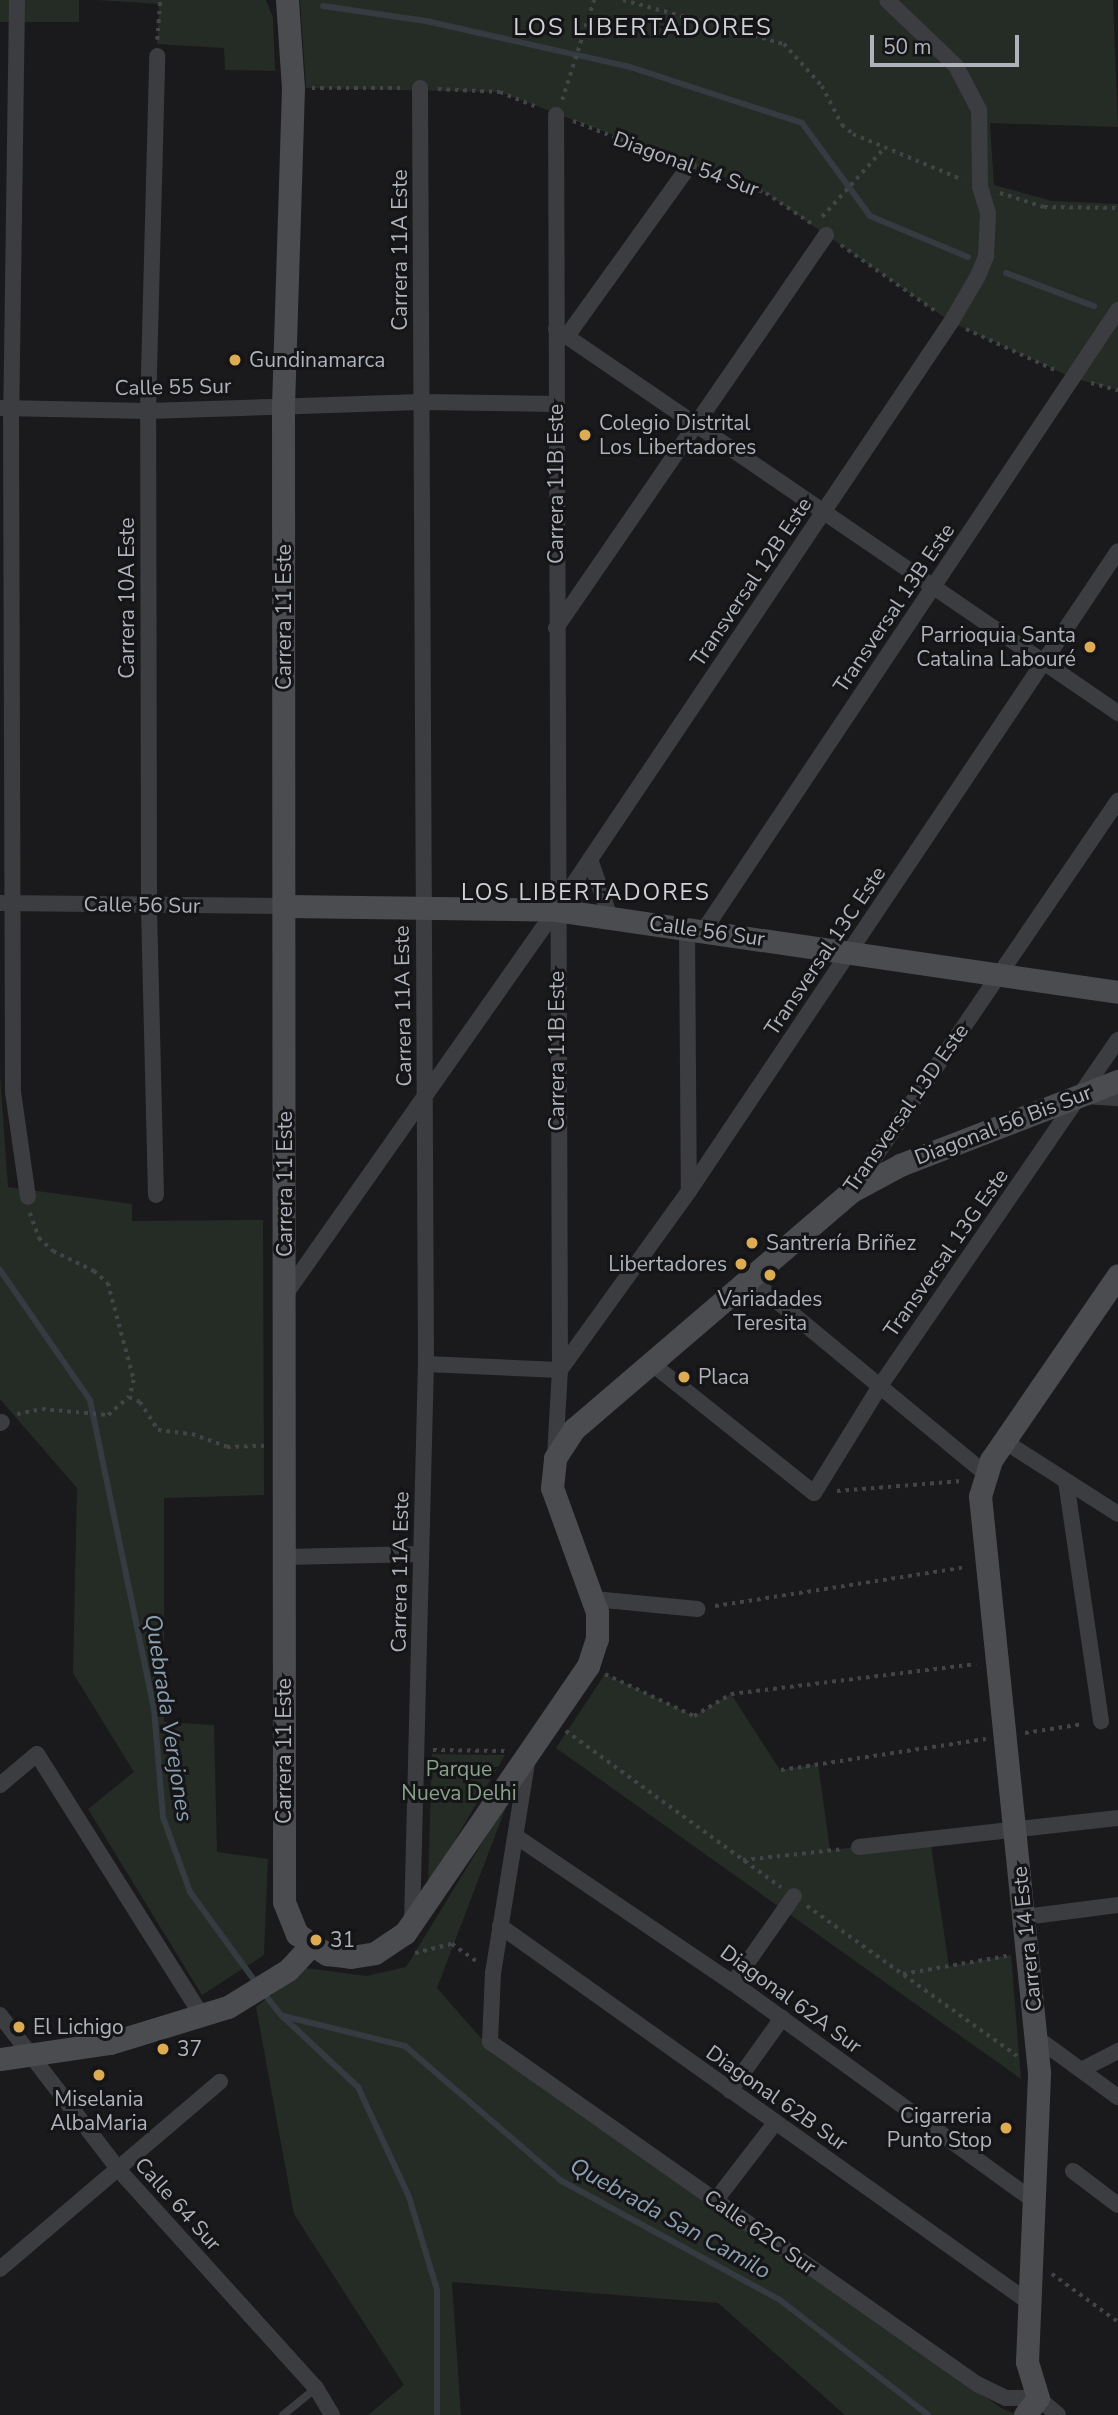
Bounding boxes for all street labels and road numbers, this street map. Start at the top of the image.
street label: Diagonal 54 Sur [610,126,762,202]
street label: Carrera 11A Este [387,169,413,331]
street label: Calle 55 Sur [114,373,232,401]
street label: Carrera 11B Este [543,404,569,564]
street label: Transversal 12B Este [685,493,817,671]
street label: Carrera 10A Este [114,517,140,679]
street label: Transversal 13B Este [828,519,960,697]
street label: Carrera 11 Este [271,544,297,690]
street label: Transversal 13C Este [759,862,891,1040]
street label: Calle 56 Sur [83,891,201,919]
street label: Calle 56 Sur [648,910,766,952]
street label: Carrera 11A Este [389,925,417,1087]
street label: Carrera 11B Este [544,971,570,1131]
street label: Transversal 13D Este [838,1019,974,1197]
street label: Diagonal 56 Bis Sur [911,1080,1095,1170]
street label: Carrera 11 Este [272,1111,298,1257]
street label: Transversal 13G Este [878,1164,1014,1342]
street label: Carrera 11A Este [386,1491,414,1653]
street label: Carrera 11 Este [271,1678,297,1824]
street label: Carrera 14 Este [1007,1865,1047,2013]
street label: Diagonal 62A Sur [715,1939,867,2059]
street label: Diagonal 62B Sur [701,2040,853,2156]
street label: Calle 64 Sur [130,2152,226,2256]
street label: Calle 62C Sur [699,2184,821,2280]

